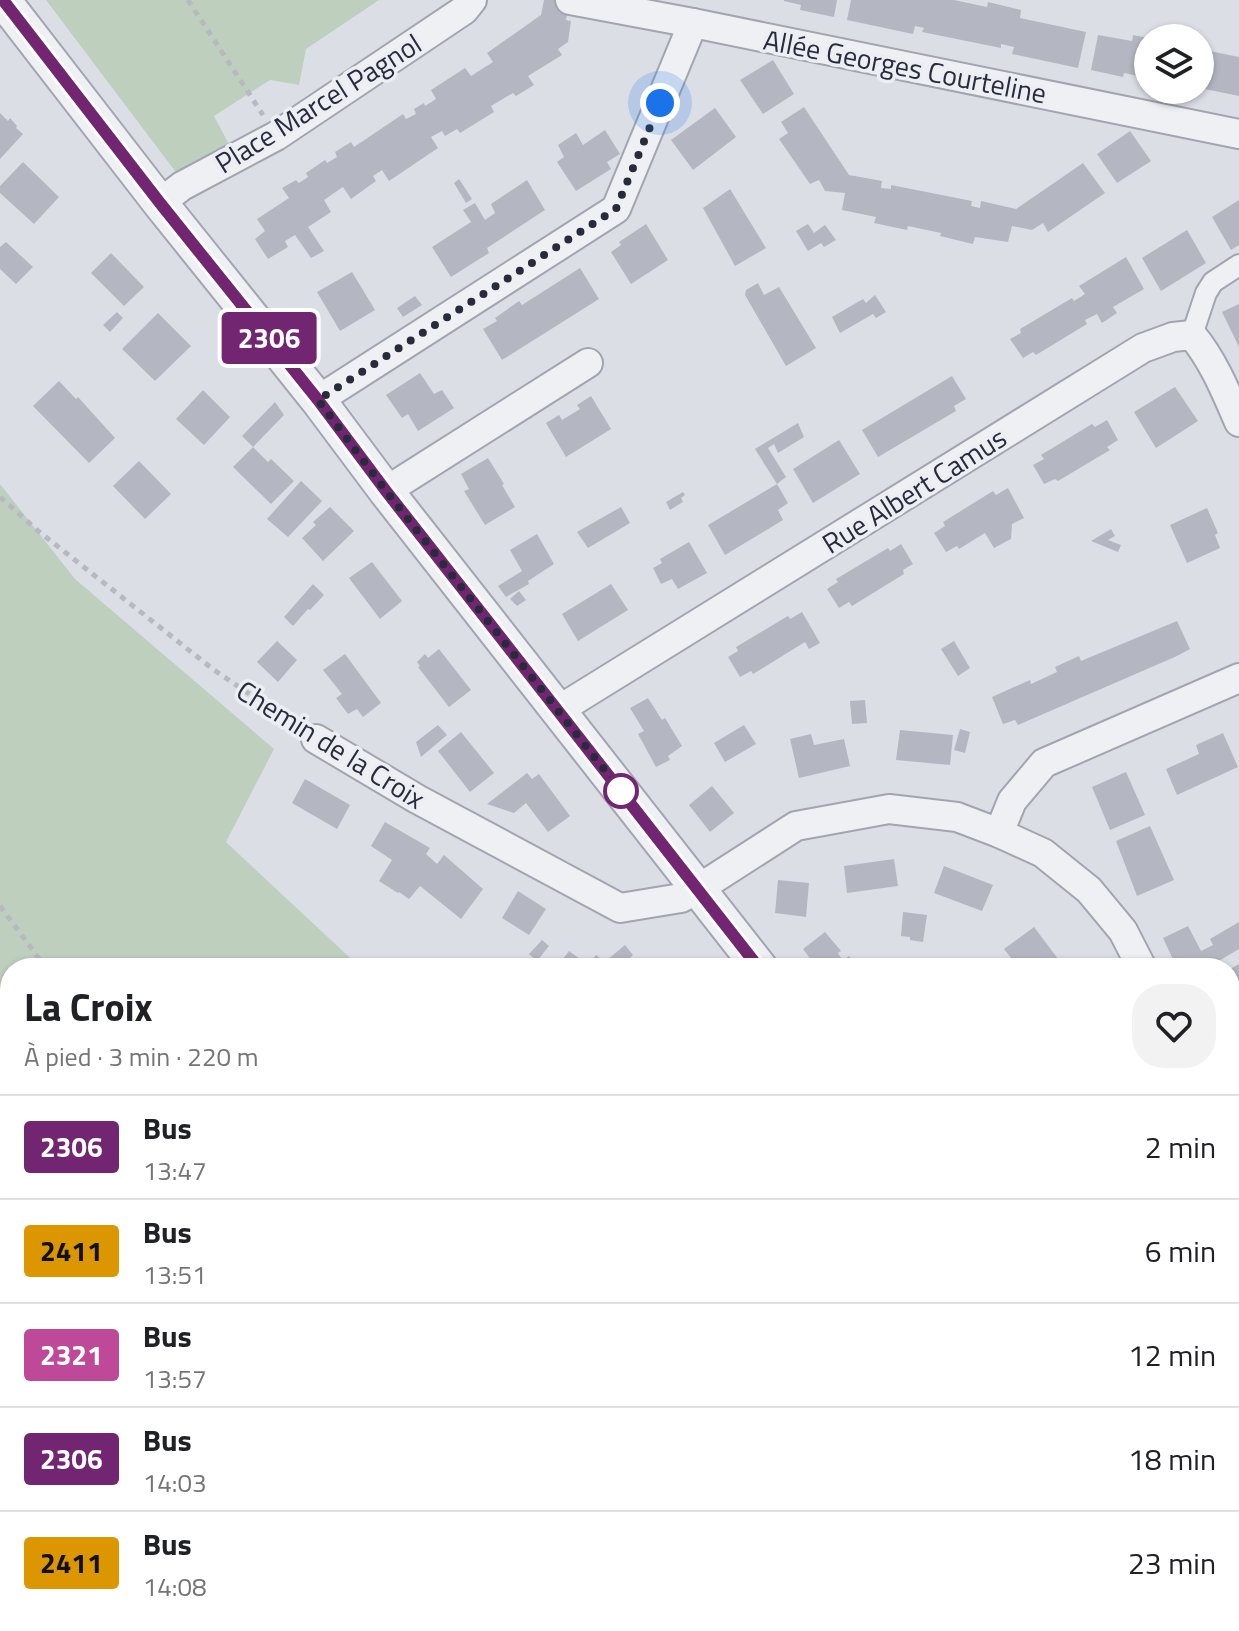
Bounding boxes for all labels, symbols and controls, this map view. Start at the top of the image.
street label: Allée Georges Courteline [760,17,1050,115]
street label: Place Marcel Pagnol [206,22,430,184]
map controls [1134,24,1214,104]
button: layers [1134,24,1214,104]
your location [640,83,680,123]
line badge: 2306 [213,312,325,364]
text: 2306 [238,316,300,359]
street label: Rue Albert Camus [813,416,1015,564]
street label: Chemin de la Croix [228,669,434,819]
unlabelled marker [604,774,638,808]
text: La Croix [24,978,153,1036]
button: heart [1132,984,1216,1068]
text: À pied · 3 min · 220 m [24,1037,258,1076]
text: Bus [143,1105,192,1151]
text: 2 min [1145,1124,1216,1170]
text: 2306 [40,1125,103,1168]
text: 13:47 [143,1151,207,1190]
text: Bus [143,1209,192,1255]
text: 6 min [1145,1228,1216,1274]
text: 2411 [40,1229,103,1272]
text: 13:51 [143,1255,207,1294]
text: Bus [143,1313,192,1359]
text: 12 min [1128,1332,1216,1378]
text: 2321 [40,1333,103,1376]
text: 13:57 [143,1359,207,1398]
text: Bus [143,1417,192,1463]
text: 18 min [1128,1436,1216,1482]
text: 2306 [40,1437,103,1480]
text: 14:03 [143,1463,207,1502]
text: Bus [143,1521,192,1567]
text: 23 min [1128,1540,1216,1586]
text: 2411 [40,1541,103,1584]
text: 14:08 [143,1567,207,1606]

